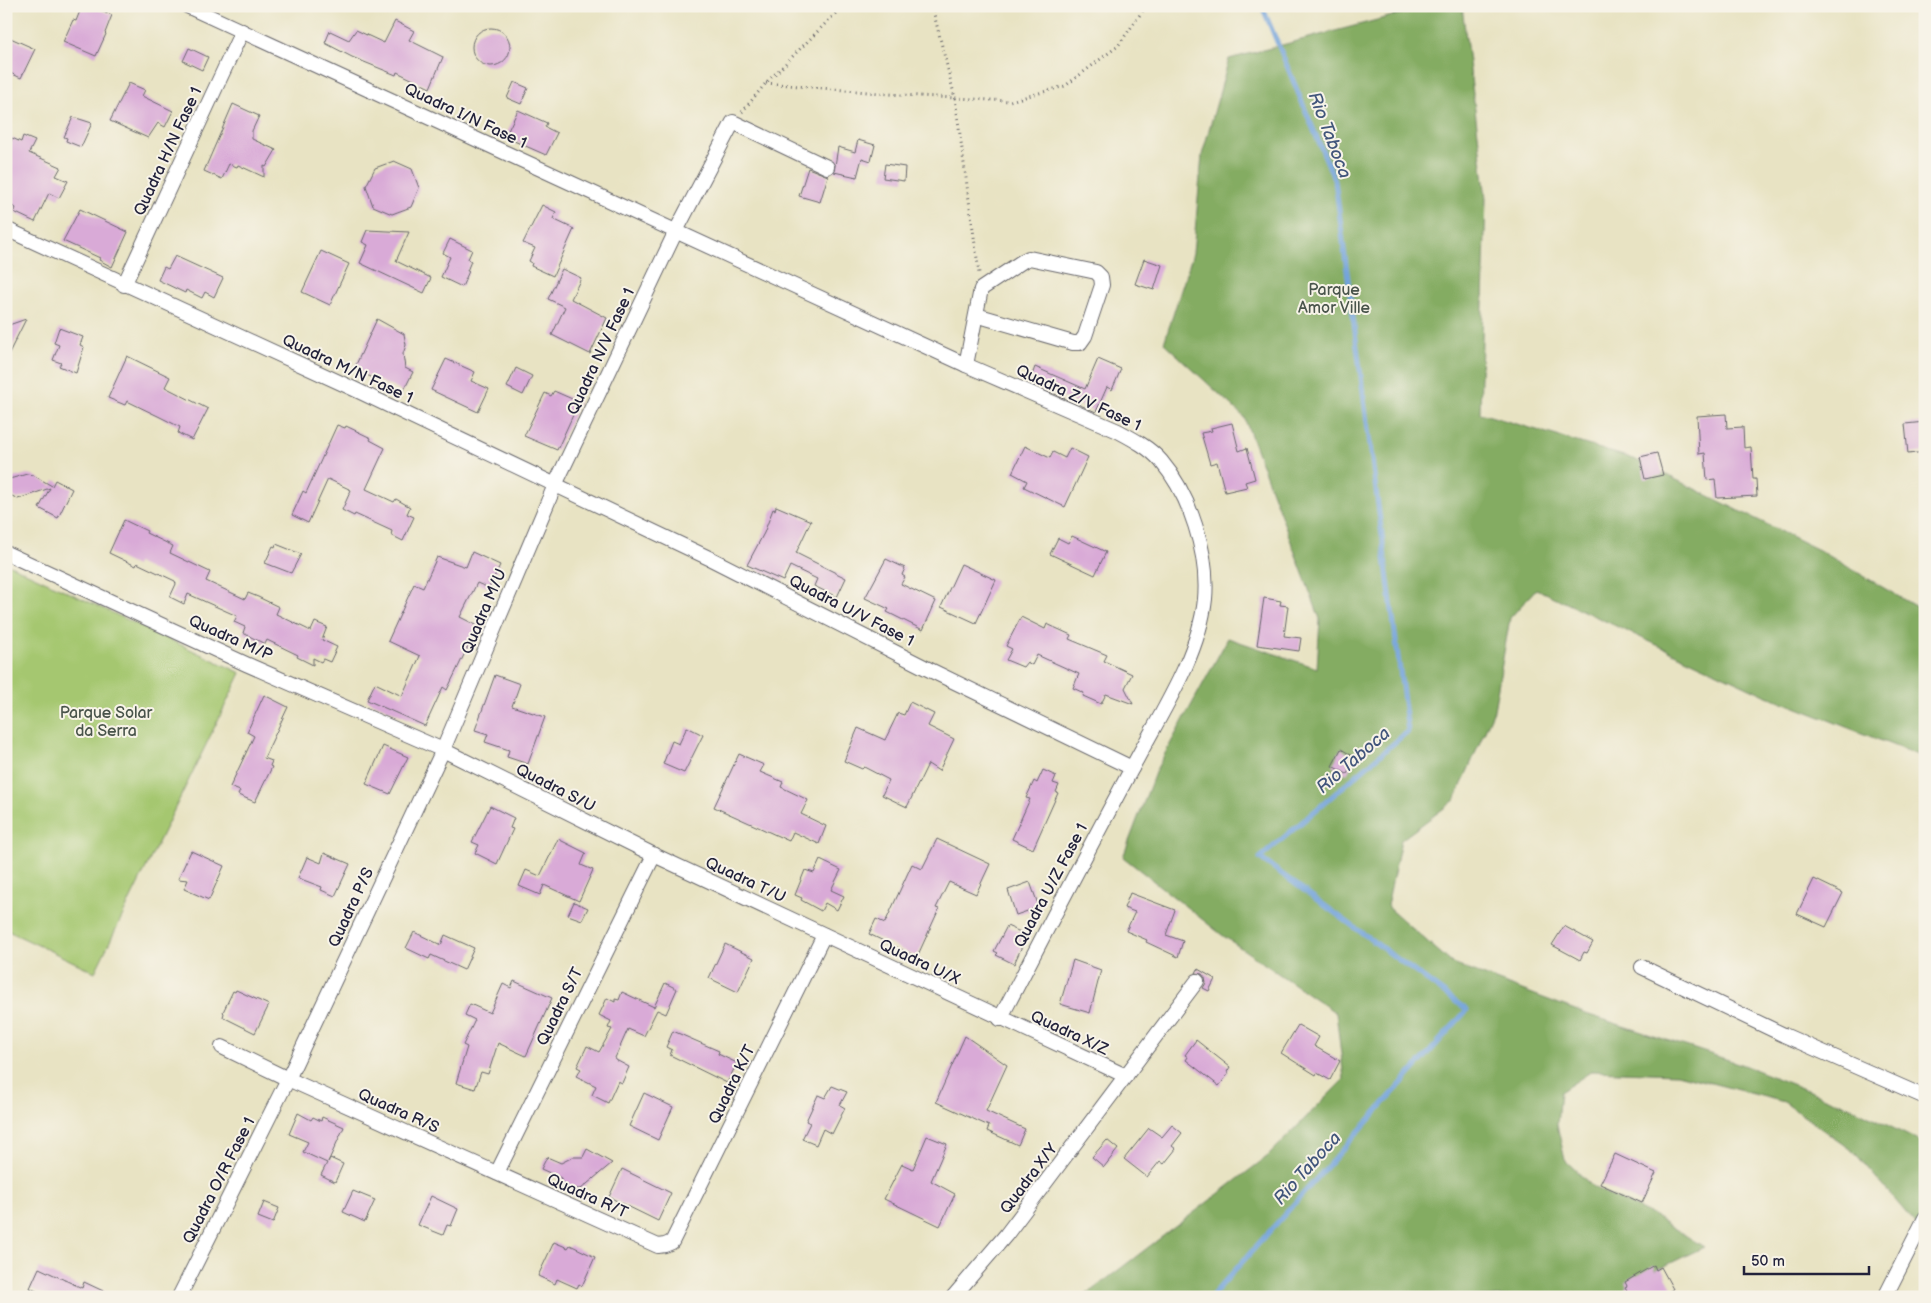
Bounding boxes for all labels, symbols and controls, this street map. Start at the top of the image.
street label: Quadra I/N Fase 1 [401,80,530,153]
street label: Quadra H/N Fase 1 [130,84,206,219]
water label: Rio Taboca [1303,89,1356,181]
park label: Parque Amor Ville [1298,281,1370,318]
street label: Quadra N/V Fase 1 [564,285,639,418]
street label: Quadra M/N Fase 1 [279,331,416,408]
street label: Quadra Z/V Fase 1 [1013,361,1144,436]
street label: Quadra M/U [458,566,511,657]
street label: Quadra U/V Fase 1 [786,572,917,651]
street label: Quadra M/P [186,611,275,665]
park label: Parque Solar da Serra [60,704,153,741]
water label: Rio Taboca [1312,723,1394,798]
street label: Quadra S/U [512,760,598,816]
street label: Quadra U/Z Fase 1 [1011,821,1092,951]
street label: Quadra T/U [702,853,789,907]
street label: Quadra P/S [325,865,378,950]
street label: Quadra U/X [876,935,963,990]
street label: Quadra S/T [533,964,588,1049]
street label: Quadra X/Z [1027,1007,1111,1060]
street label: Quadra K/T [705,1042,760,1127]
street label: Quadra R/S [355,1085,442,1138]
street label: Quadra O/R Fase 1 [179,1114,259,1247]
water label: Rio Taboca [1269,1128,1345,1209]
street label: Quadra X/Y [997,1139,1062,1218]
street label: Quadra R/T [544,1170,631,1223]
scale bar [1744,1243,1868,1275]
text: 50 m [1751,1252,1785,1271]

